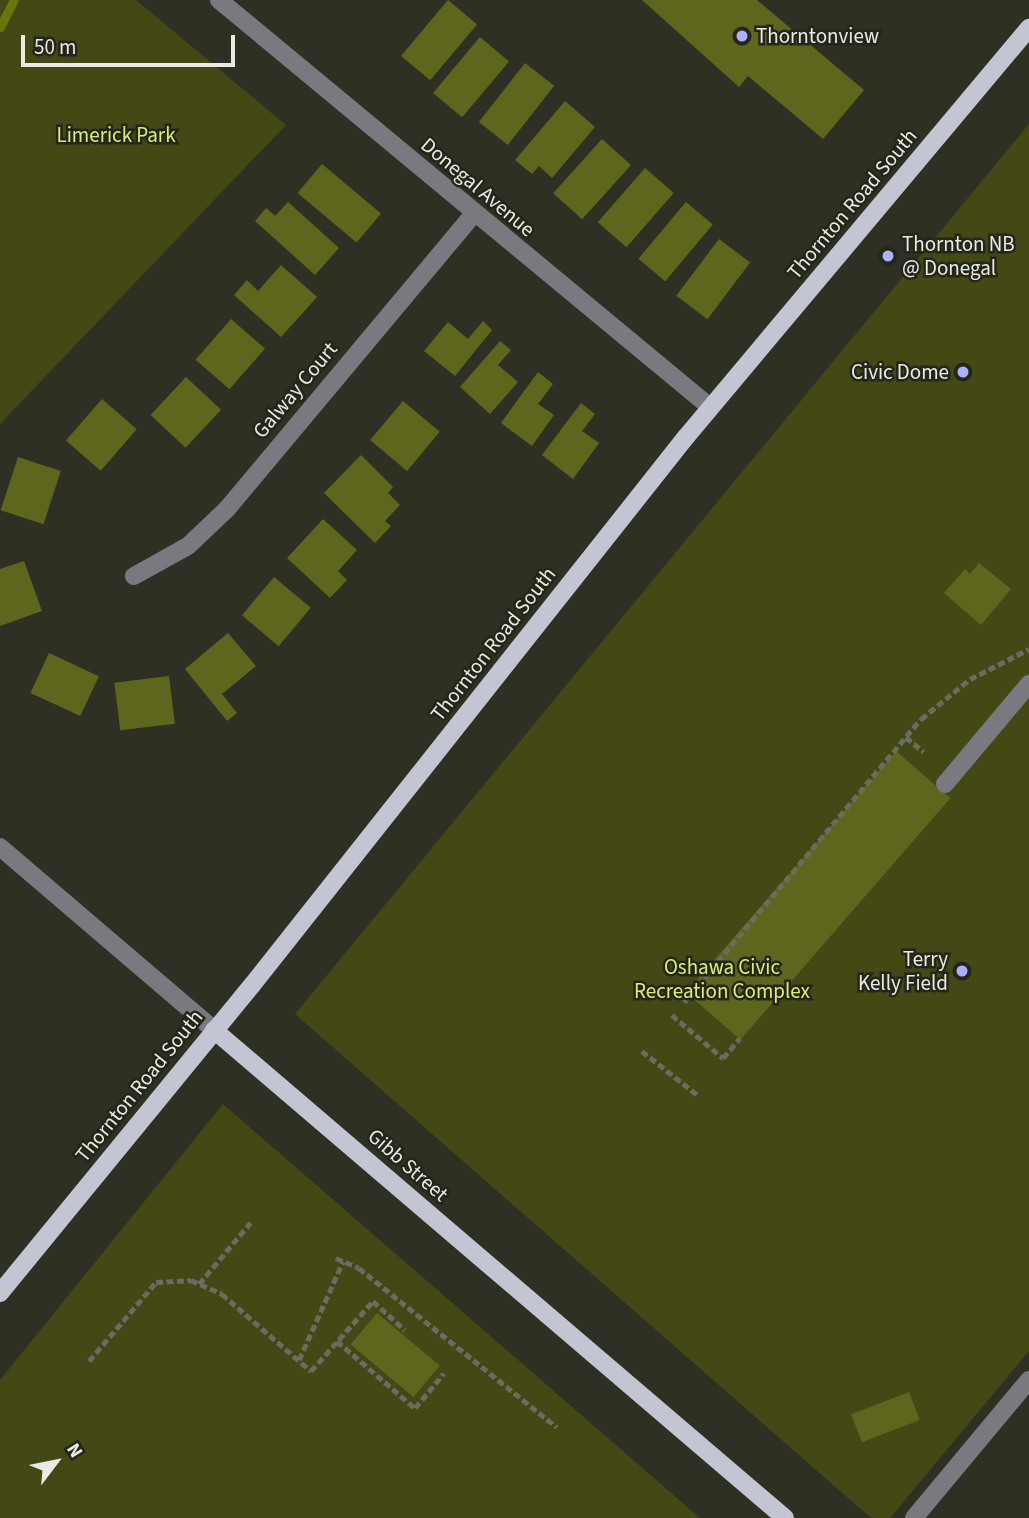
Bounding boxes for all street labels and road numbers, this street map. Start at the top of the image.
street label: Thornton Road South [782,124,922,284]
street label: Donegal Avenue [416,132,540,242]
street label: Galway Court [248,337,342,443]
street label: Thornton Road South [425,562,561,726]
street label: Thornton Road South [70,1005,208,1167]
street label: Gibb Street [363,1123,453,1207]

